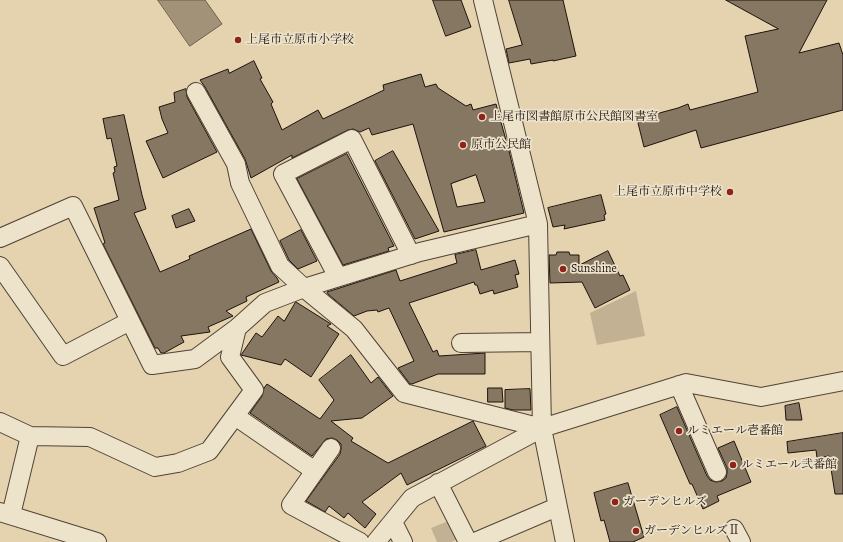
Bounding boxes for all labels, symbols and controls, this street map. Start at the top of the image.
place label: 上尾市立原市小学校 [246,33,354,47]
marker: 上尾市立原市小学校 [233,35,243,45]
place label: 上尾市図書館原市公民館図書室 [490,110,658,124]
marker: 上尾市図書館原市公民館図書室 [477,112,487,122]
place label: 原市公民館 [471,138,531,152]
marker: 原市公民館 [458,140,468,150]
place label: 上尾市立原市中学校 [614,185,722,199]
marker: 上尾市立原市中学校 [725,187,735,197]
place label: Sunshine [571,262,617,276]
marker: Sunshine [558,264,568,274]
place label: ルミエール壱番館 [687,424,783,438]
marker: ルミエール壱番館 [674,426,684,436]
place label: ルミエール弐番館 [741,458,837,472]
marker: ルミエール弐番館 [728,460,738,470]
place label: ガーデンヒルズ [623,495,707,509]
marker: ガーデンヒルズ [610,497,620,507]
place label: ガーデンヒルズⅡ [644,524,740,538]
marker: ガーデンヒルズⅡ [631,526,641,536]

